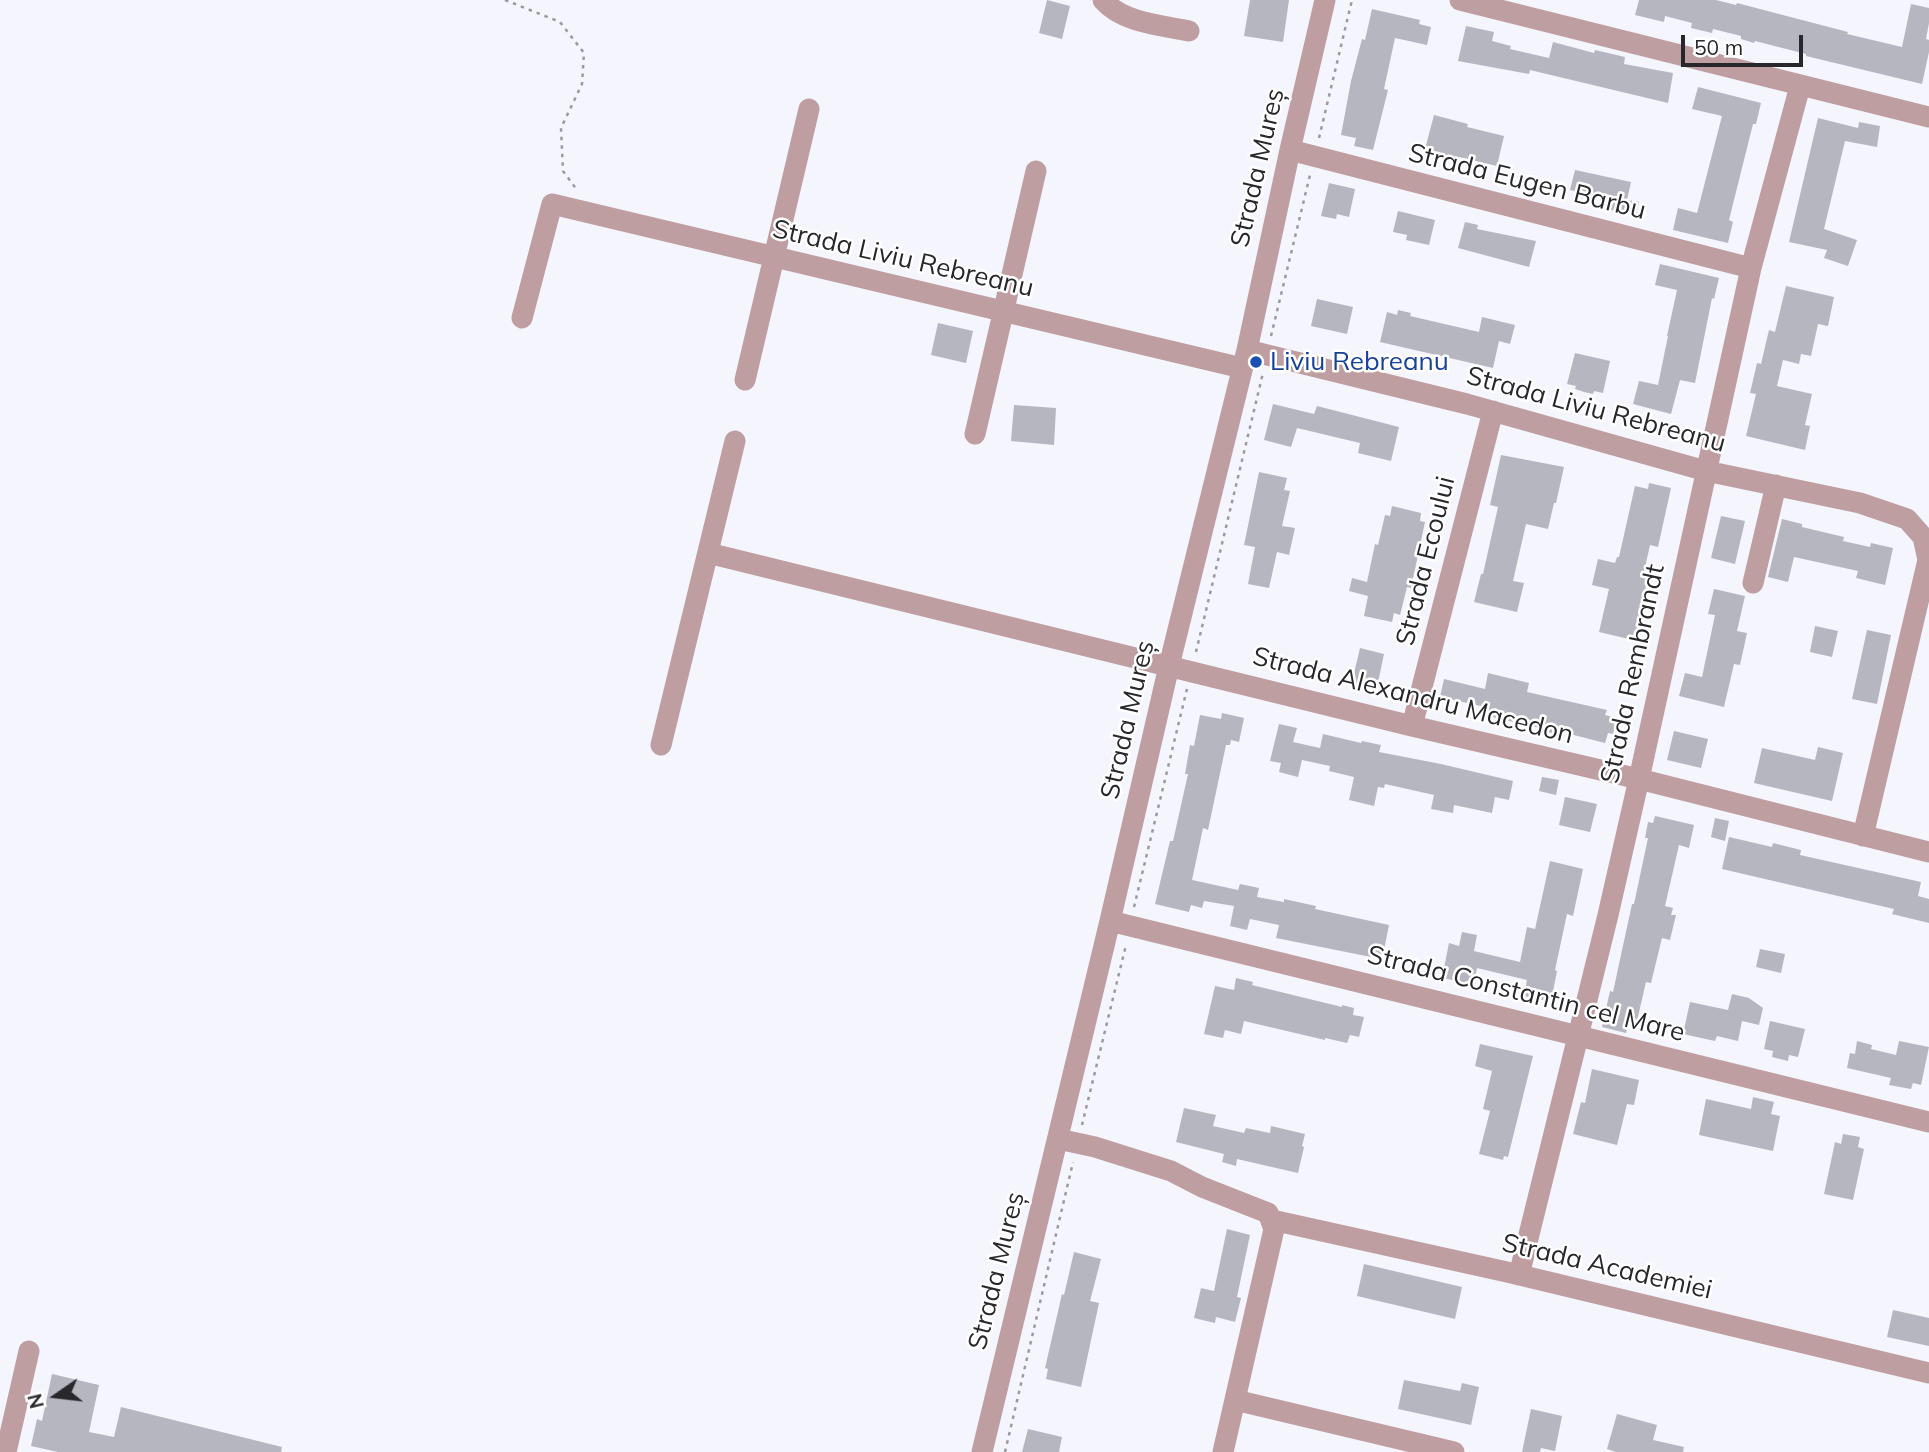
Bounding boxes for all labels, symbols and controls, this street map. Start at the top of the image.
scale bar [1684,21,1806,65]
text: 50 m [1694,34,1743,60]
street label: Strada Mureș [1225,86,1291,250]
street label: Strada Eugen Barbu [1405,137,1649,227]
street label: Strada Liviu Rebreanu [769,214,1037,304]
place label: Liviu Rebreanu [1270,346,1449,378]
marker: Liviu Rebreanu [1248,354,1264,370]
street label: Strada Liviu Rebreanu [1463,360,1729,460]
street label: Strada Ecoului [1390,473,1462,649]
street label: Strada Rembrandt [1595,562,1671,786]
street label: Strada Mureș [1095,638,1161,802]
street label: Strada Alexandru Macedon [1249,641,1577,751]
street label: Strada Constantin cel Mare [1364,939,1688,1049]
street label: Strada Mureș [962,1189,1032,1353]
street label: Strada Academiei [1499,1228,1715,1306]
north arrow [21,1361,91,1431]
text: N [22,1391,49,1411]

